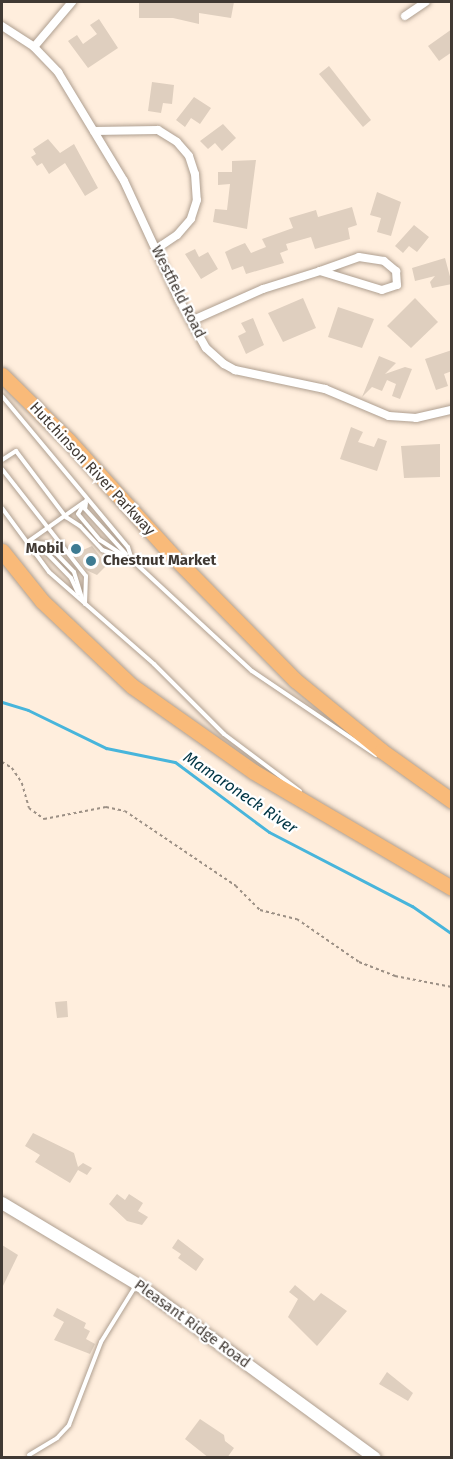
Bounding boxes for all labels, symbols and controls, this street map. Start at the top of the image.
street label: Westfield Road [147,243,209,341]
street label: Hutchinson River Parkway [26,399,158,539]
place label: Mobil [26,540,64,558]
marker: Mobil [69,542,83,556]
place label: Chestnut Market [103,552,216,570]
marker: Chestnut Market [84,554,98,568]
water label: Mamaroneck River [179,748,301,838]
street label: Pleasant Ridge Road [131,1276,253,1372]

